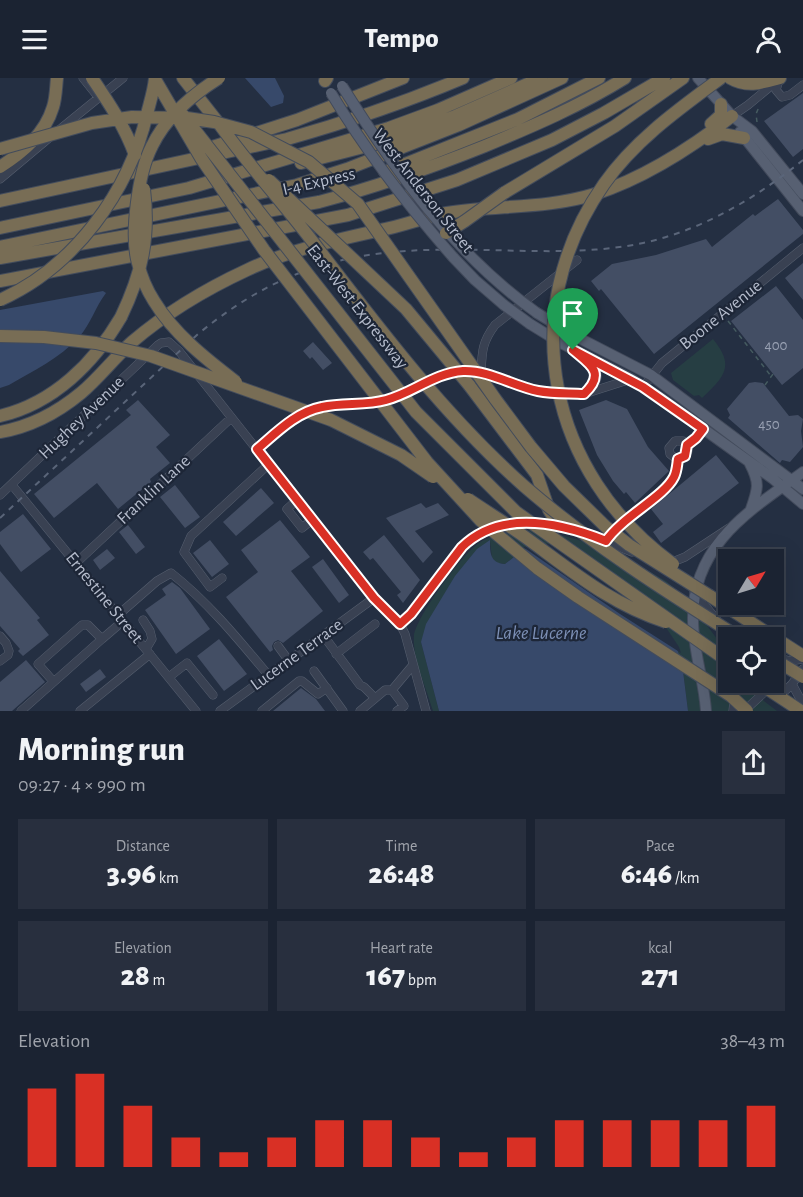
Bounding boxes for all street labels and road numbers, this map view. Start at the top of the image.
street label: West Anderson Street [369,126,477,257]
street label: I-4 Express [281,165,357,199]
street label: East-West Expressway [303,241,411,373]
street label: Boone Avenue [676,277,766,353]
street label: Hughey Avenue [36,373,128,463]
street label: Franklin Lane [114,452,194,528]
street label: Ernestine Street [62,549,146,647]
street label: Lucerne Terrace [248,616,346,694]

